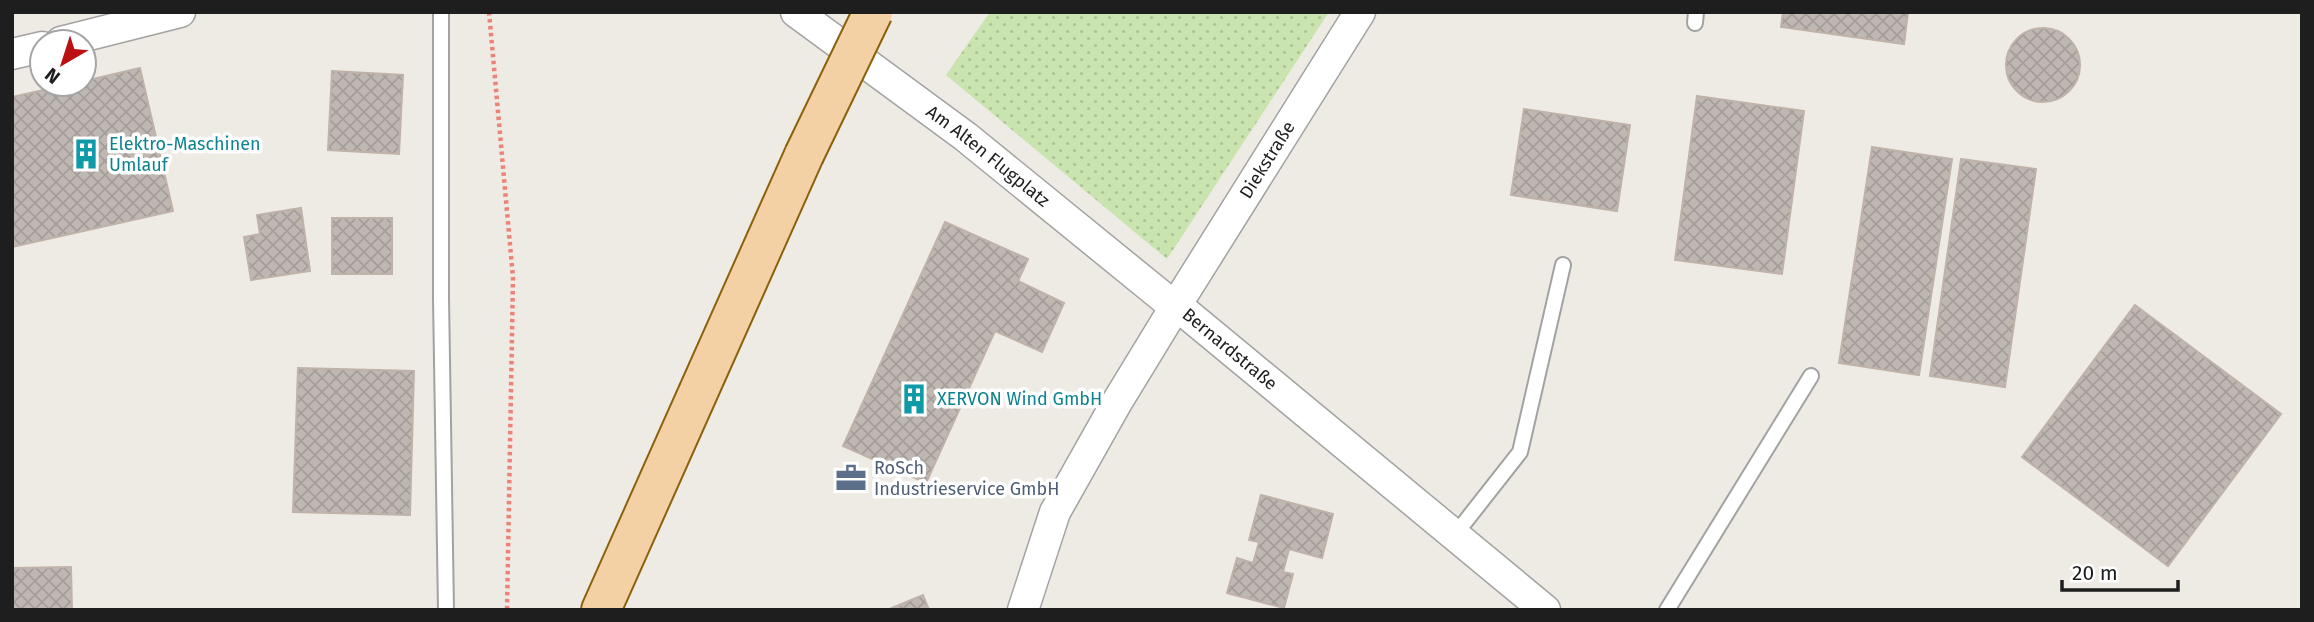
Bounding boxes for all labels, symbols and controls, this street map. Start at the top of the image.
north arrow [28,28,98,98]
text: N [40,63,65,89]
street label: Am Alten Flugplatz [922,100,1054,212]
street label: Diekstraße [1235,117,1300,203]
place label: Elektro-Maschinen Umlauf [109,133,261,176]
building icon: Elektro-Maschinen Umlauf [69,137,103,171]
street label: Bernardstraße [1178,304,1282,395]
building icon: XERVON Wind GmbH [897,382,931,416]
place label: XERVON Wind GmbH [937,388,1102,410]
place label: RoSch Industrieservice GmbH [874,457,1059,500]
office icon: RoSch Industrieservice GmbH [834,461,868,495]
scale bar [2062,548,2178,592]
text: 20 m [2072,560,2118,586]

